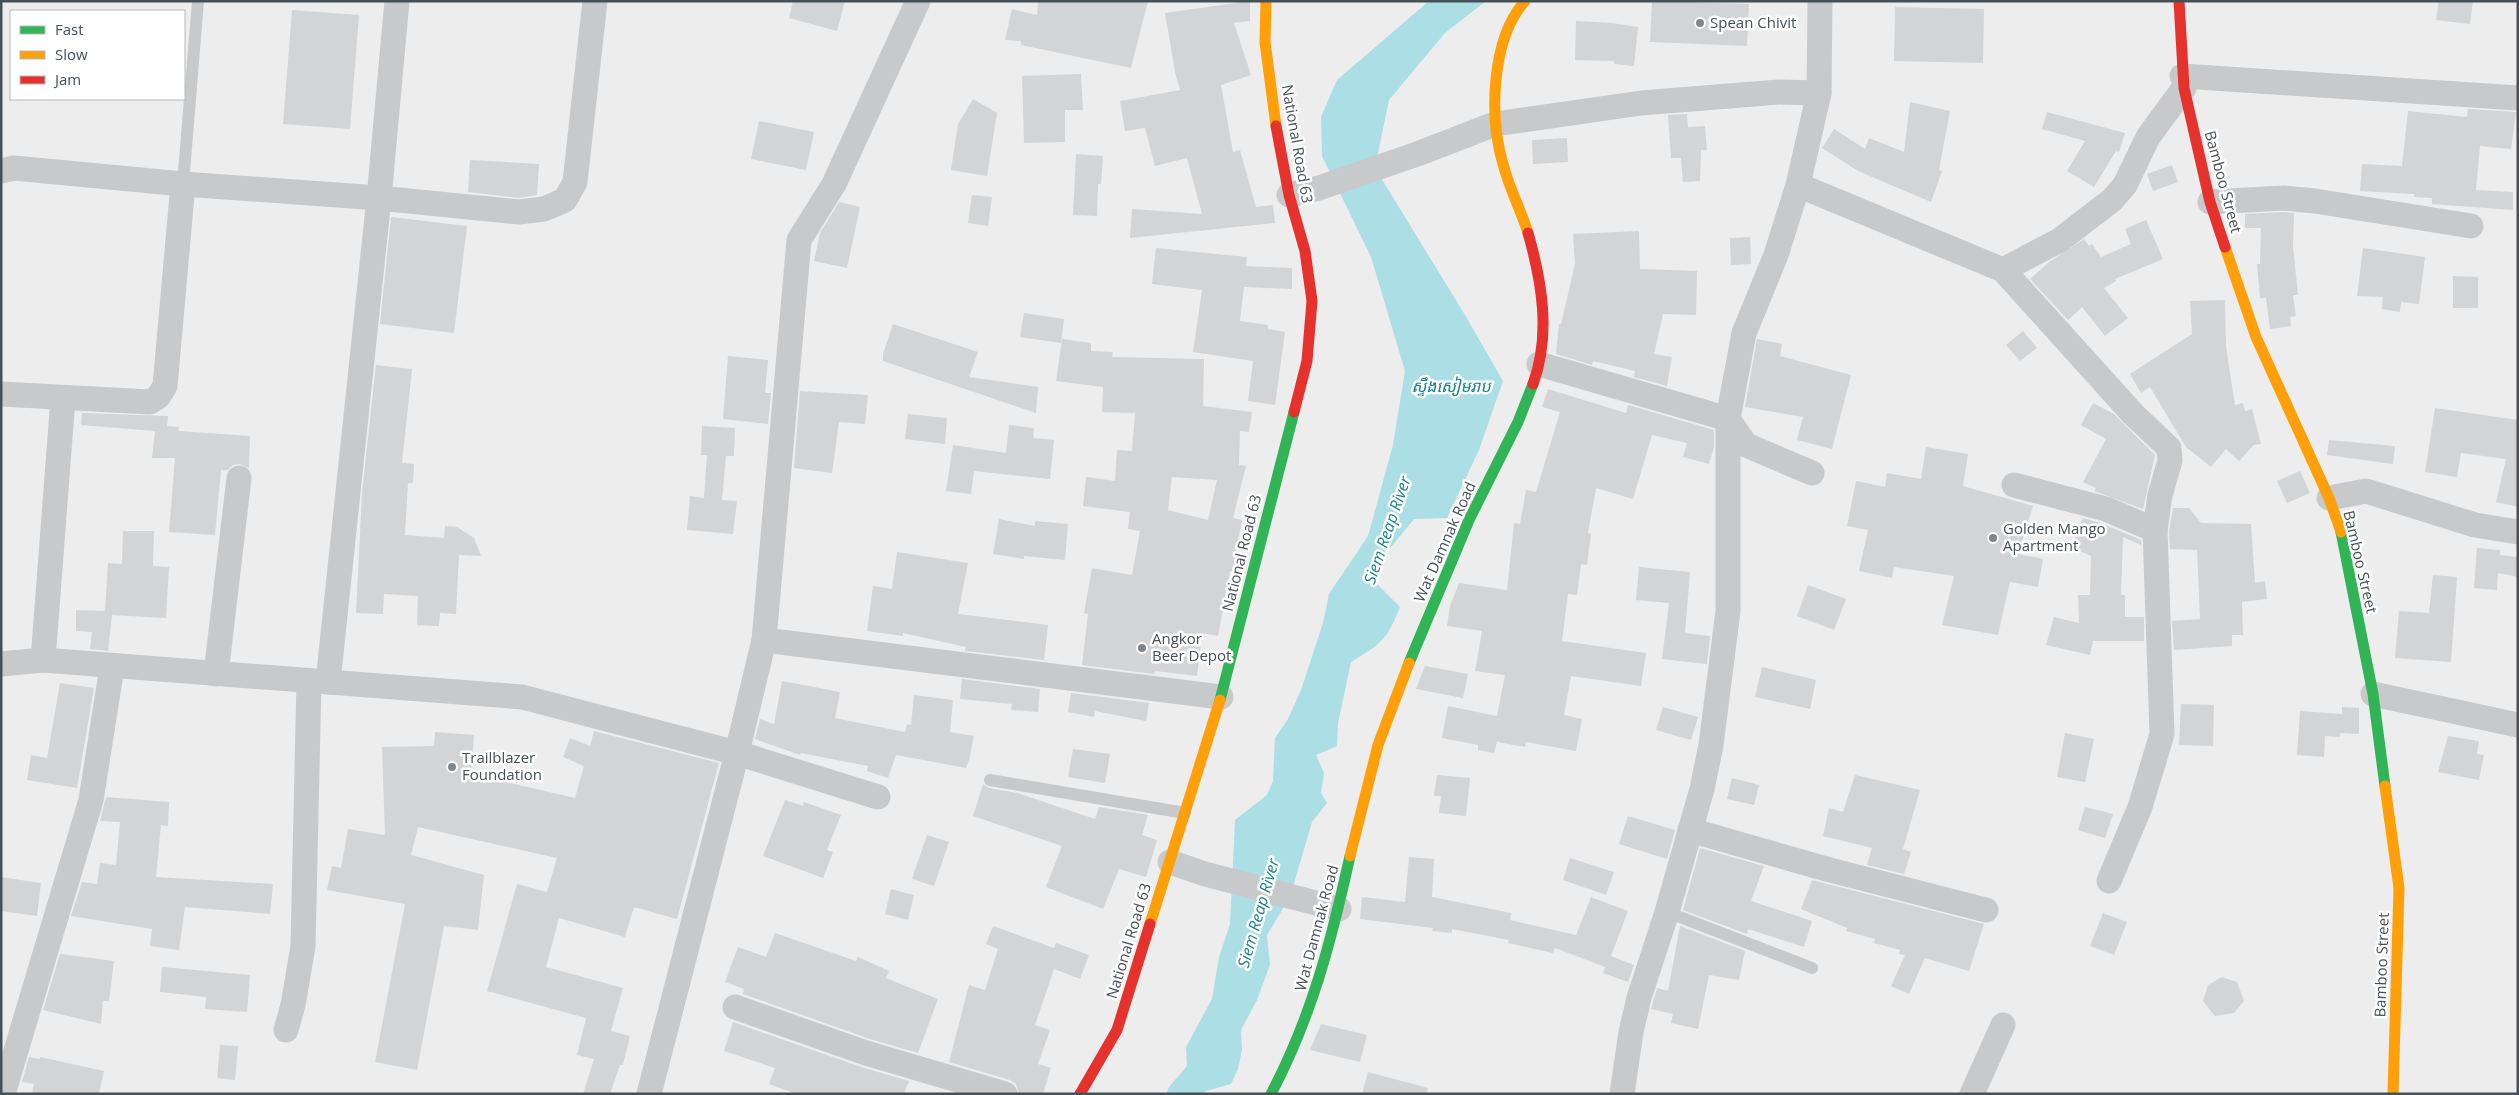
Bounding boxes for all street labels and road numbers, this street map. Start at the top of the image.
street label: National Road 63 [1278,83,1318,205]
street label: Bamboo Street [2201,128,2247,235]
street label: Wat Damnak Road [1409,478,1480,605]
street label: National Road 63 [1217,492,1265,613]
street label: Bamboo Street [2339,508,2383,615]
street label: Wat Damnak Road [1290,863,1342,993]
street label: National Road 63 [1101,880,1155,1001]
street label: Bamboo Street [2369,912,2393,1018]

